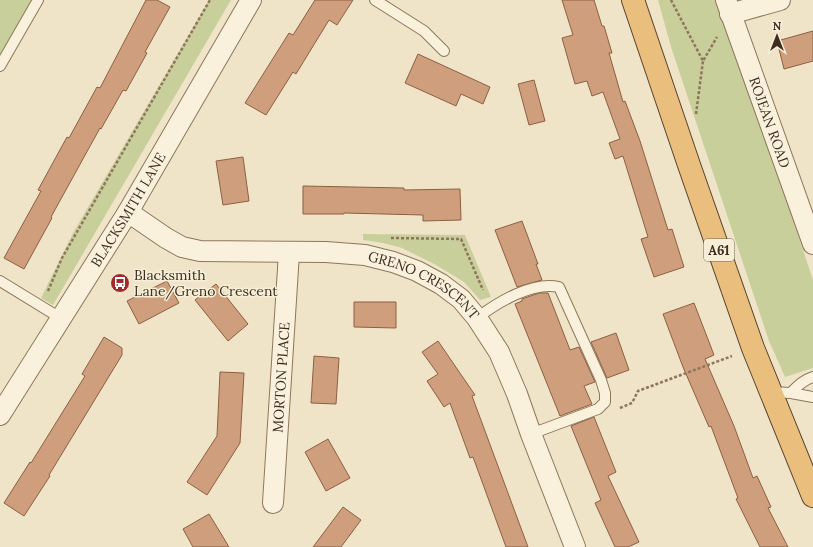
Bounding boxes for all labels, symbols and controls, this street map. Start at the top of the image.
north arrow [757,16,797,56]
text: N [773,19,782,33]
street label: ROJEAN ROAD [745,74,794,171]
street label: BLACKSMITH LANE [87,149,170,270]
road number: A61 [704,239,734,261]
street label: GRENO CRESCENT [366,247,483,323]
place label: Blacksmith Lane/Greno Crescent [134,266,278,300]
bus stop icon: Blacksmith Lane/Greno Crescent [109,272,131,294]
street label: MORTON PLACE [269,321,294,433]

